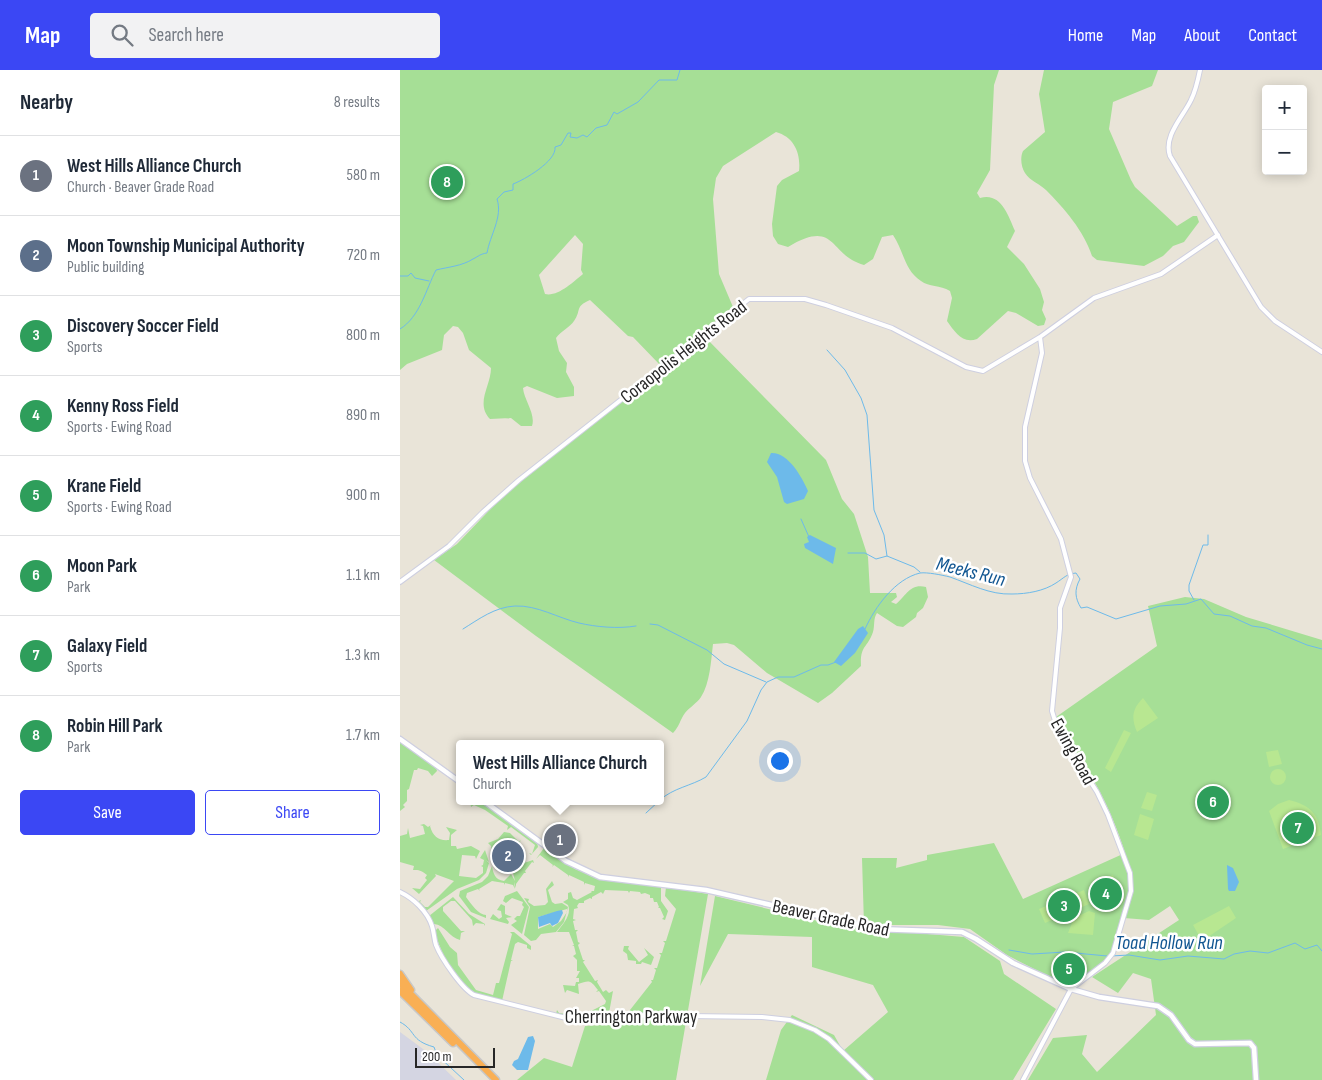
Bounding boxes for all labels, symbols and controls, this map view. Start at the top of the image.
search box [90,13,440,58]
text: Map [25,21,60,50]
icon: search [108,21,136,49]
text: Search here [148,24,224,47]
text: Home [1068,25,1103,46]
text: Map [1131,25,1156,46]
text: About [1184,25,1220,46]
text: Contact [1248,25,1297,46]
map controls [1262,85,1307,175]
button: + [1262,85,1307,130]
text: Nearby [20,90,73,115]
text: 8 results [334,93,380,112]
button: − [1262,130,1307,175]
text: West Hills Alliance Church [67,155,241,178]
pin: 8 [431,163,463,201]
text: 1 [33,166,39,185]
text: 580 m [347,166,380,185]
text: Church · Beaver Grade Road [67,178,214,197]
text: Moon Township Municipal Authority [67,235,305,258]
text: 2 [32,246,40,265]
text: 720 m [347,246,380,265]
text: Public building [67,258,144,277]
street label: Coraopolis Heights Road [616,296,752,409]
text: Discovery Soccer Field [67,315,219,338]
text: 3 [32,326,40,345]
text: 800 m [346,326,380,345]
text: Sports [67,338,102,357]
text: Kenny Ross Field [67,395,179,418]
text: 4 [32,406,40,425]
text: 890 m [346,406,380,425]
text: Sports · Ewing Road [67,418,172,437]
text: Krane Field [67,475,141,498]
text: 5 [32,486,40,505]
text: 900 m [346,486,380,505]
text: Sports · Ewing Road [67,498,172,517]
water label: Meeks Run [934,552,1008,592]
text: Moon Park [67,555,137,578]
text: 6 [32,566,40,585]
text: 1.1 km [346,566,380,585]
text: Park [67,578,90,597]
text: Galaxy Field [67,635,147,658]
text: 7 [33,646,39,665]
text: 1.3 km [345,646,380,665]
text: Sports [67,658,102,677]
street label: Ewing Road [1045,714,1100,789]
text: Robin Hill Park [67,715,163,738]
text: 8 [32,726,40,745]
text: 1.7 km [346,726,380,745]
text: Park [67,738,90,757]
popup [456,740,664,805]
your location [767,748,793,774]
text: West Hills Alliance Church [473,752,647,775]
text: Church [473,775,512,794]
pin: 6 [1197,783,1229,821]
button: Save [20,790,195,835]
button: Share [205,790,380,835]
pin: 7 [1282,809,1314,847]
pin: 1 [544,821,576,859]
pin: 2 [492,837,524,875]
pin: 4 [1090,875,1122,913]
pin: 3 [1048,887,1080,925]
street label: Beaver Grade Road [770,895,891,942]
water label: Toad Hollow Run [1115,931,1223,955]
pin: 5 [1053,950,1085,988]
street label: Cherrington Parkway [565,1006,698,1029]
scale bar [415,1045,495,1068]
text: 200 m [422,1048,451,1065]

